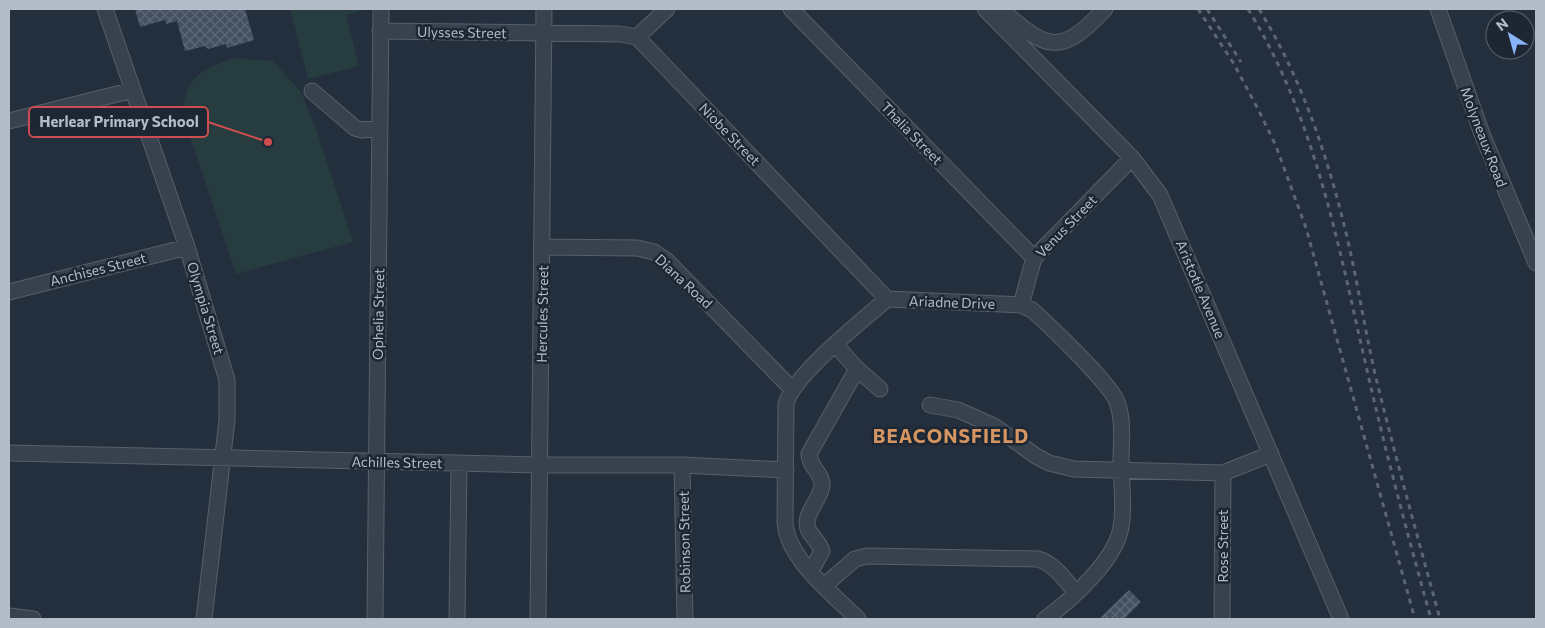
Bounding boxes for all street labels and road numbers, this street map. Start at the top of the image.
street label: Ulysses Street [417,23,507,41]
street label: Molyneaux Road [1457,85,1511,189]
street label: Thalia Street [878,98,946,168]
street label: Niobe Street [696,99,764,169]
street label: Venus Street [1032,191,1100,261]
street label: Aristotle Avenue [1173,237,1229,341]
street label: Anchises Street [48,249,148,289]
street label: Diana Road [652,250,716,312]
street label: Olympia Street [184,260,228,357]
street label: Hercules Street [533,265,551,363]
street label: Ophelia Street [369,268,387,360]
street label: Ariadne Drive [909,292,995,312]
street label: Achilles Street [351,453,443,471]
street label: Robinson Street [675,491,693,593]
street label: Rose Street [1214,509,1231,583]

